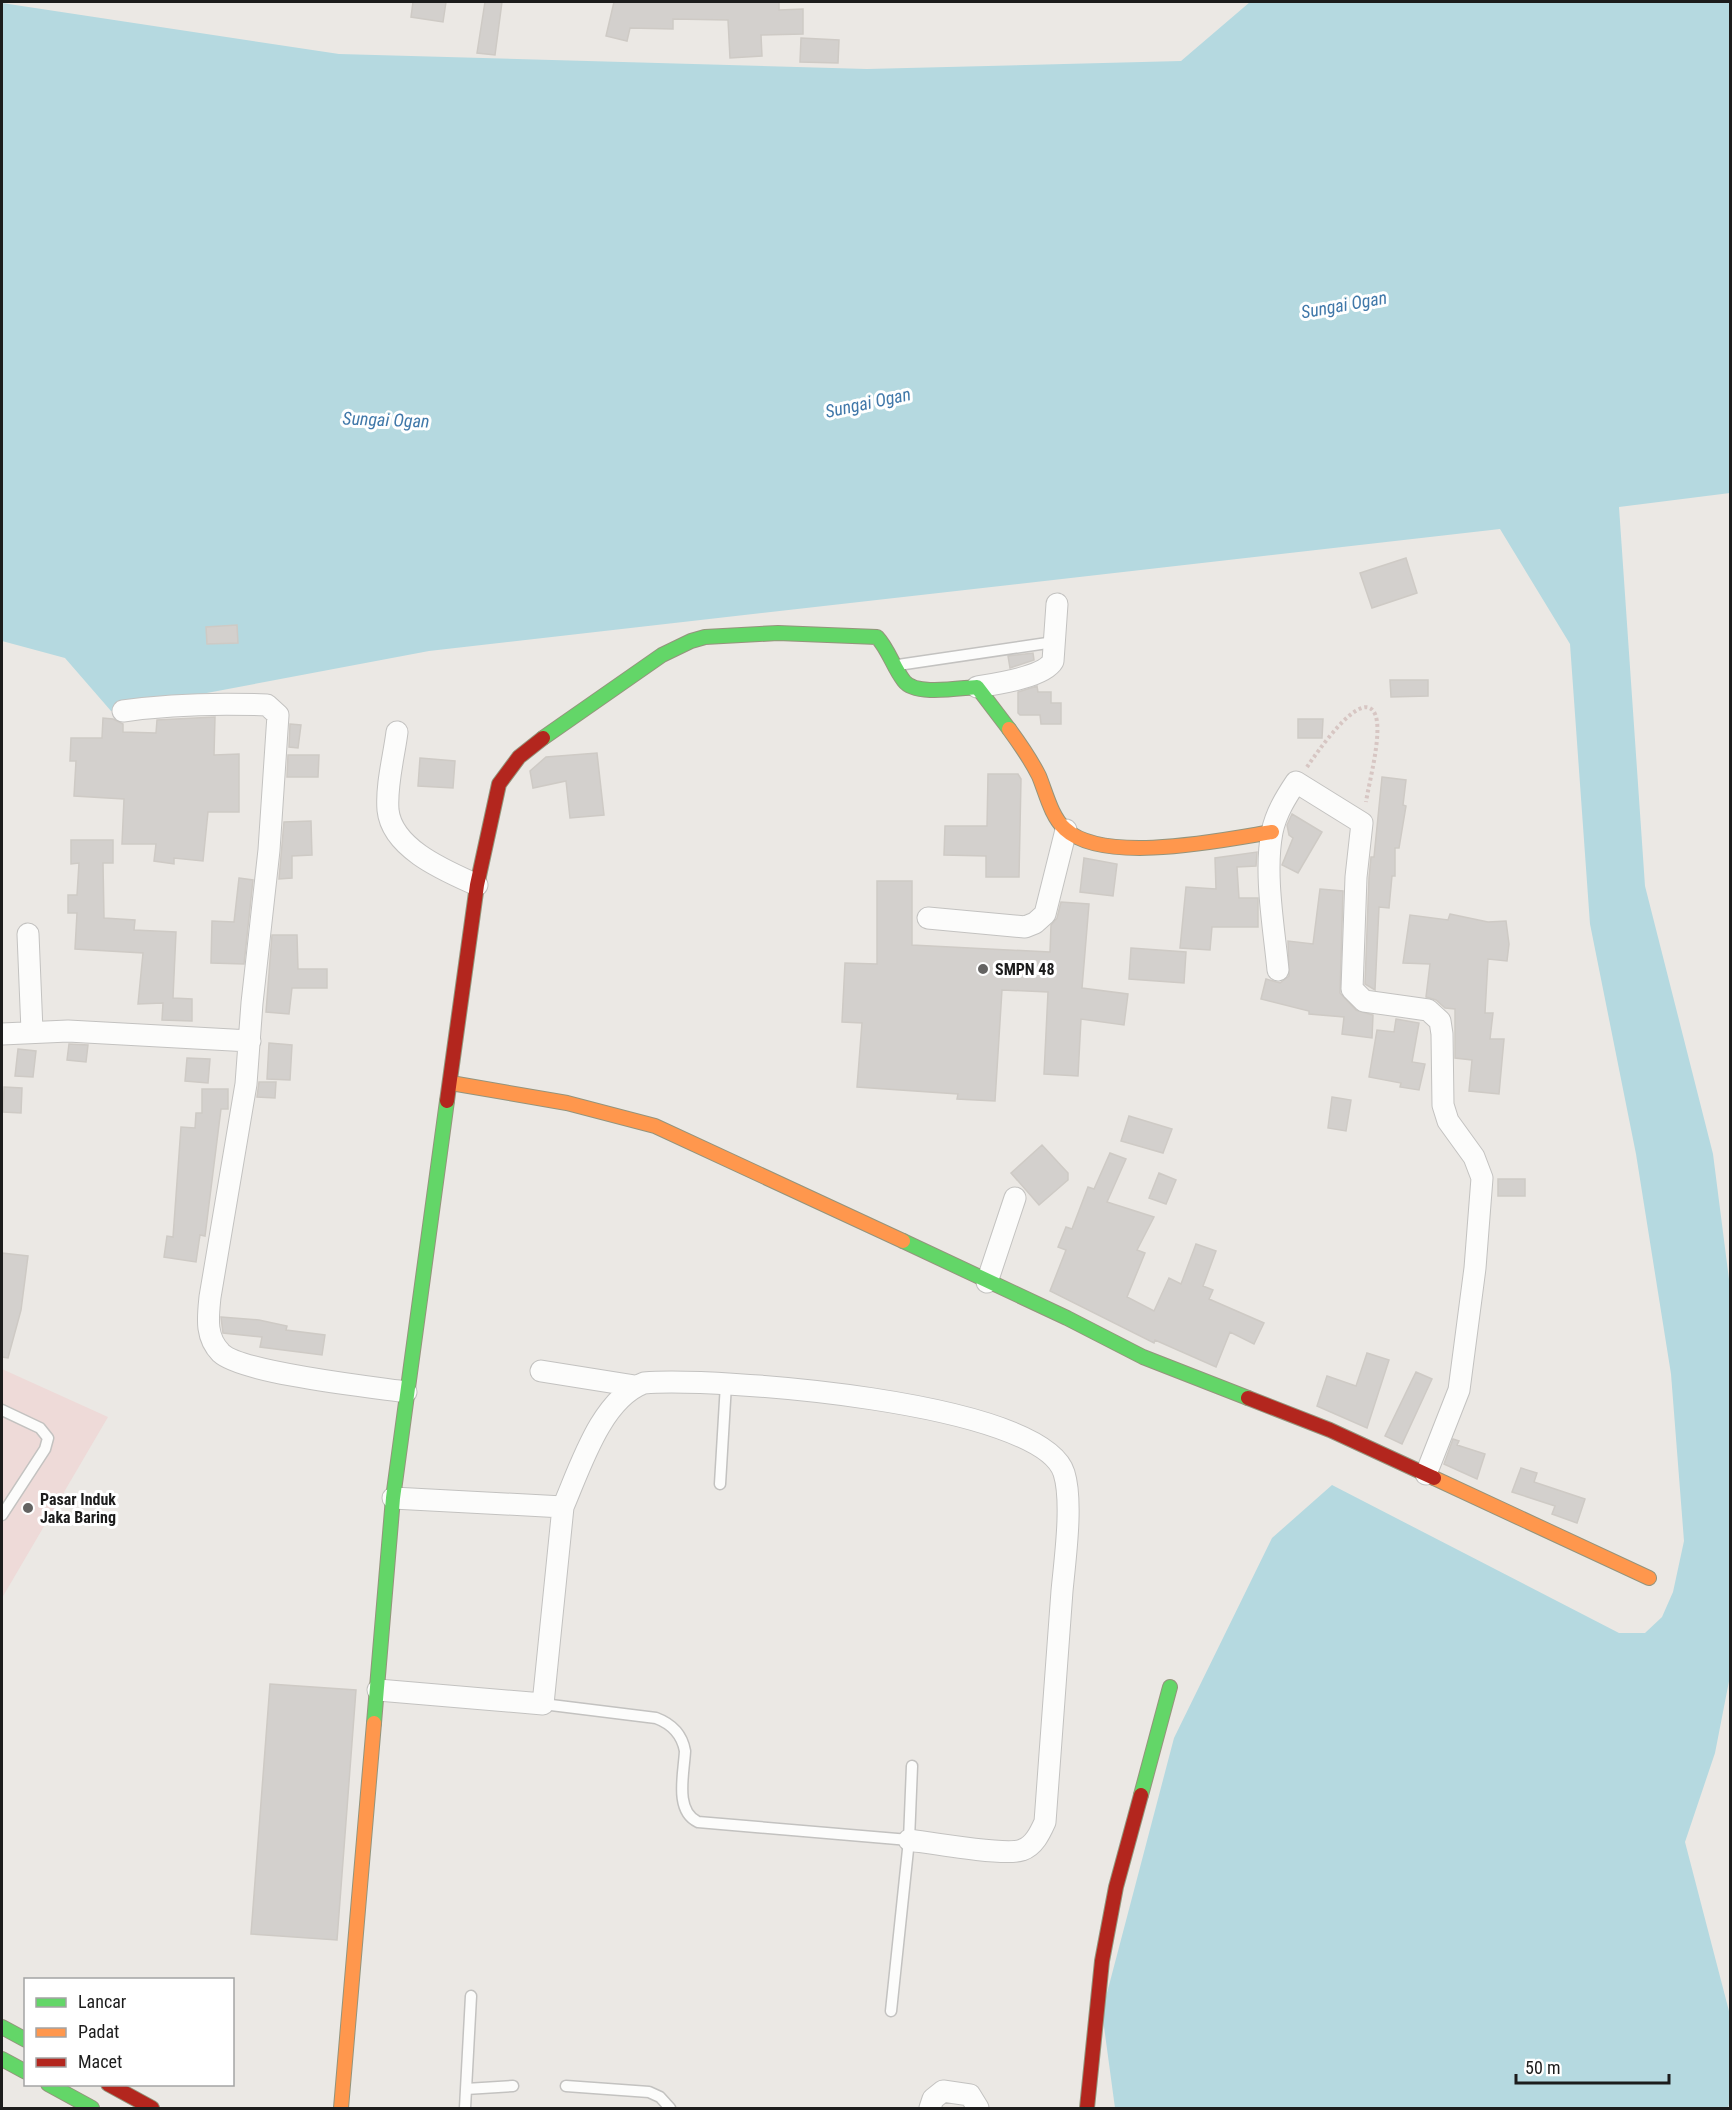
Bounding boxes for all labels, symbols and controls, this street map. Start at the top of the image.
water label: Sungai Ogan [1299,287,1389,322]
water label: Sungai Ogan [823,383,913,422]
water label: Sungai Ogan [342,407,430,432]
place label: SMPN 48 [995,960,1055,979]
marker: SMPN 48 [976,962,990,976]
place label: Pasar Induk Jaka Baring [40,1490,116,1527]
marker: Pasar Induk Jaka Baring [21,1501,35,1515]
legend [24,1978,234,2086]
text: Lancar [78,1991,127,2012]
text: Padat [78,2021,119,2042]
scale bar [1516,2047,1669,2085]
text: Macet [78,2051,122,2072]
text: 50 m [1525,2057,1560,2078]

